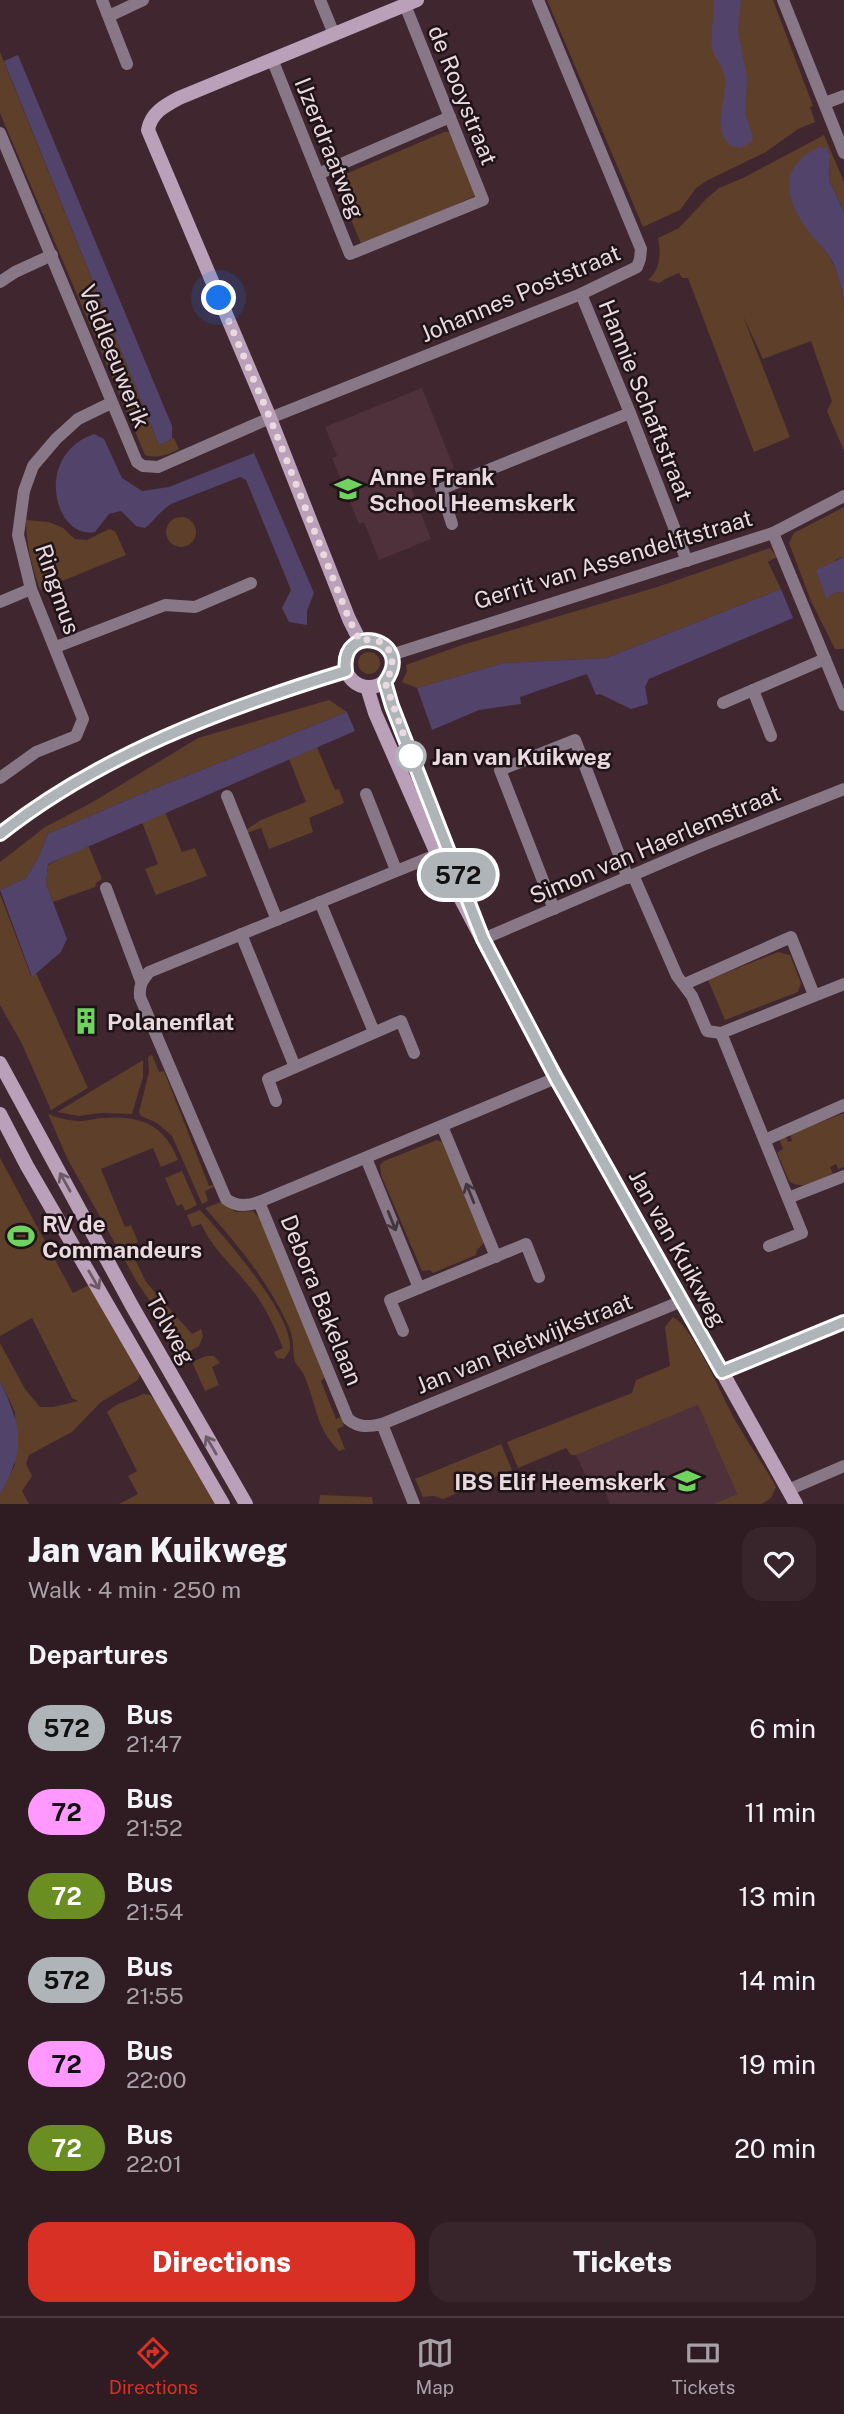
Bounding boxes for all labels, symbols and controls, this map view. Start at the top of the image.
street label: de Rooystraat [423,21,503,169]
street label: IJzerdraatweg [289,74,371,222]
street label: Johannes Poststraat [416,239,624,347]
street label: Veldleeuwerik [74,280,156,432]
your location [201,280,236,315]
street label: Hannie Schaftstraat [593,296,699,504]
place label: Anne Frank School Heemskerk [369,463,575,516]
school or university icon: Anne Frank School Heemskerk [333,474,363,504]
street label: Gerrit van Assendelftstraat [471,504,755,614]
street label: Ringmus [30,540,86,638]
marker: Jan van Kuikweg [396,741,426,771]
place label: Jan van Kuikweg [432,743,611,770]
street label: Simon van Haerlemstraat [525,779,785,909]
line badge: 572 [418,852,498,898]
text: 572 [435,861,481,889]
building icon: Polanenflat [71,1006,101,1036]
place label: Polanenflat [107,1008,234,1035]
street label: Jan van Kuikweg [624,1165,732,1331]
one-way arrow [57,1173,71,1193]
one-way arrow [463,1183,476,1205]
one-way arrow [386,1209,399,1231]
place label: RV de Commandeurs [42,1210,202,1263]
street label: Debora Bakelaan [275,1211,369,1389]
sports icon: RV de Commandeurs [6,1221,36,1251]
one-way arrow [87,1270,101,1290]
street label: Jan van Rietwijkstraat [412,1287,636,1399]
street label: Tolweg [141,1289,201,1369]
one-way arrow [204,1436,218,1456]
school or university icon: IBS Elif Heemskerk [672,1466,702,1496]
place label: IBS Elif Heemskerk [454,1468,666,1495]
button: heart [742,1527,816,1601]
text: Jan van Kuikweg [28,1531,287,1569]
text: Walk · 4 min · 250 m [28,1576,241,1603]
text: Departures [28,1639,168,1670]
text: Bus [126,1699,173,1730]
text: 6 min [749,1713,816,1744]
text: 572 [43,1714,90,1742]
text: 21:47 [126,1730,182,1757]
text: Bus [126,1783,173,1814]
text: 11 min [744,1797,816,1828]
text: 72 [51,1798,82,1826]
text: 21:52 [126,1814,183,1841]
text: Bus [126,1867,173,1898]
text: 13 min [739,1881,816,1912]
text: 72 [51,1882,82,1910]
text: 21:54 [126,1898,183,1925]
text: Bus [126,1951,173,1982]
text: 14 min [739,1965,816,1996]
text: 572 [43,1966,90,1994]
text: 21:55 [126,1982,184,2009]
text: Bus [126,2035,173,2066]
text: 19 min [739,2049,816,2080]
text: 72 [51,2050,82,2078]
text: 22:00 [126,2066,187,2093]
text: Bus [126,2119,173,2150]
text: 20 min [734,2133,816,2164]
text: 72 [51,2134,82,2162]
text: 22:01 [126,2150,182,2177]
button: Directions [28,2222,415,2302]
button: Tickets [429,2222,816,2302]
tab: Directions [109,2334,198,2398]
tab: Map [415,2334,454,2398]
tab: Tickets [672,2334,735,2398]

